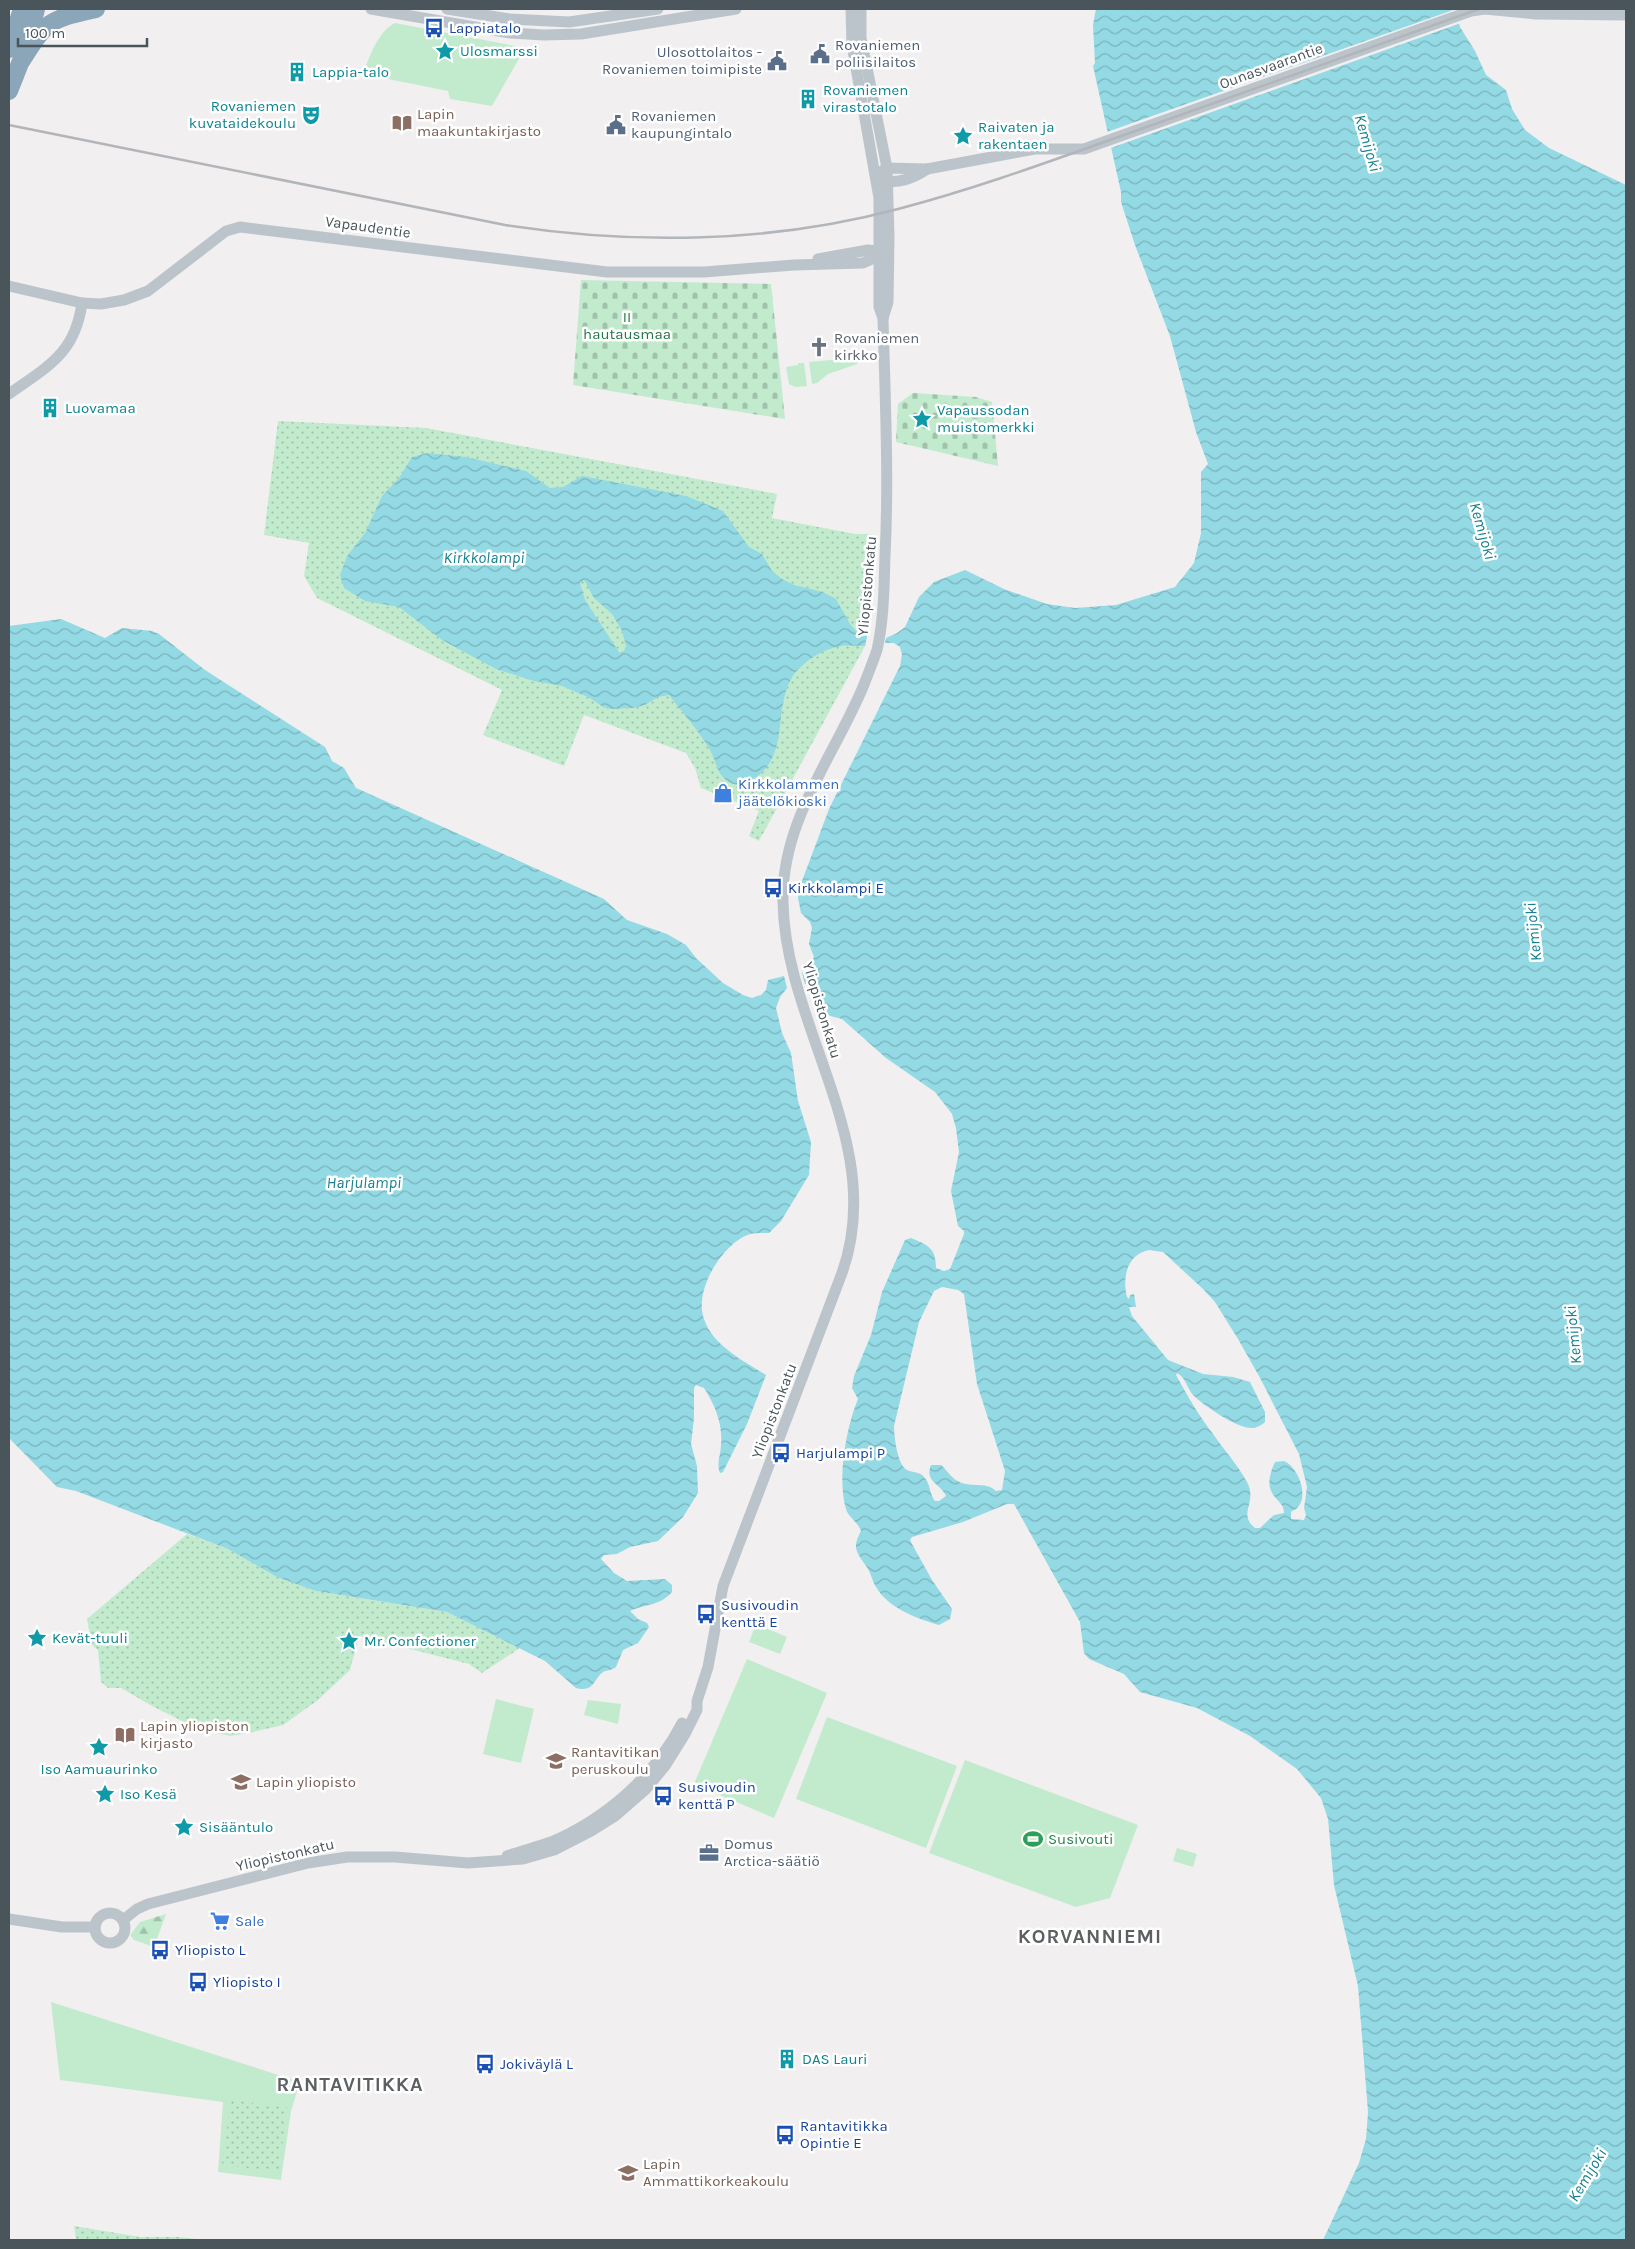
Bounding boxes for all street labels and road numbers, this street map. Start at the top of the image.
street label: Ounasvaarantie [1217,39,1325,93]
street label: Vapaudentie [324,212,412,242]
street label: Yliopistonkatu [854,535,880,637]
street label: Yliopistonkatu [799,959,845,1061]
street label: Yliopistonkatu [748,1361,800,1461]
street label: Yliopistonkatu [234,1835,336,1875]

